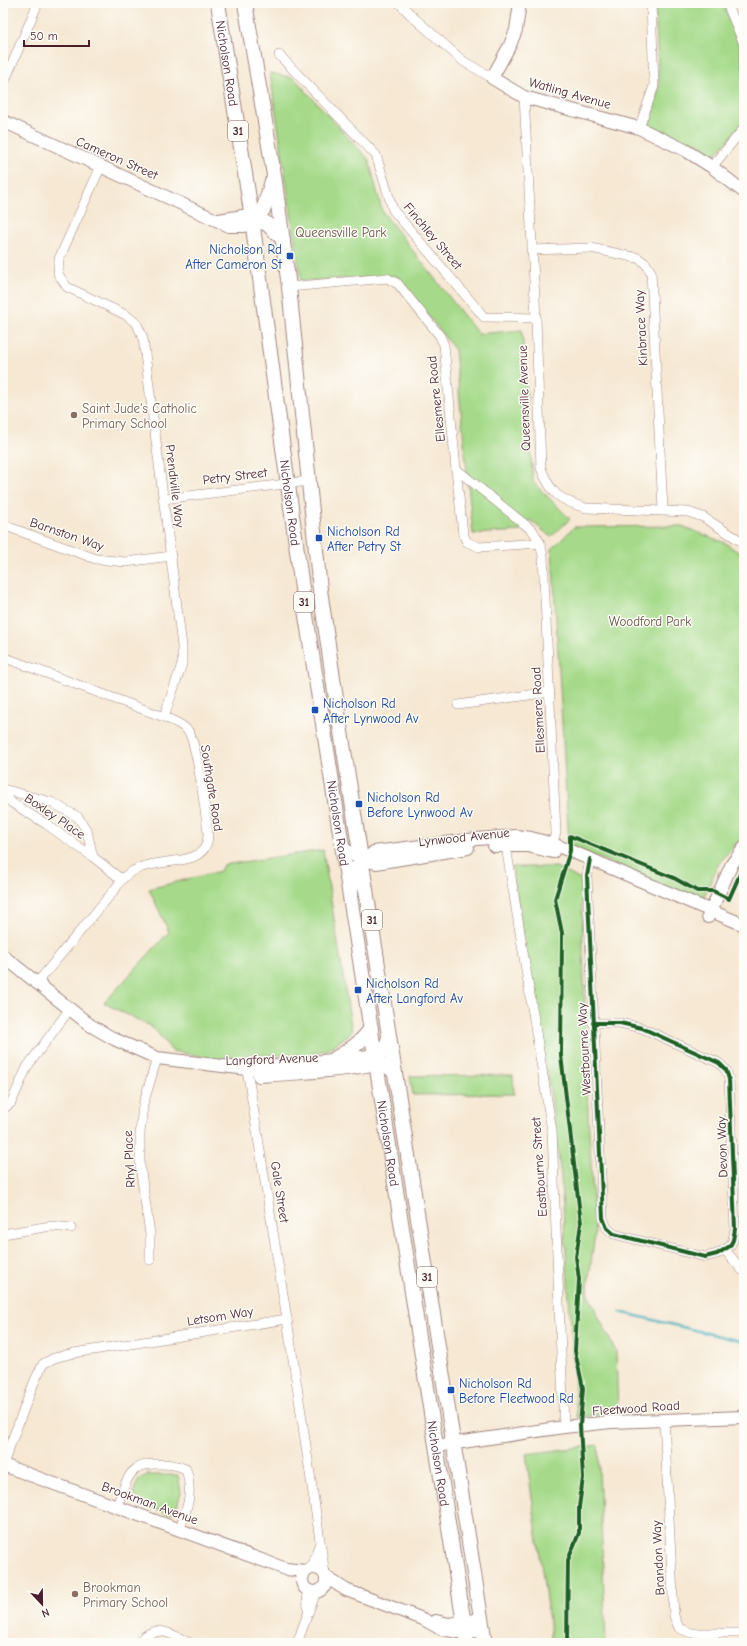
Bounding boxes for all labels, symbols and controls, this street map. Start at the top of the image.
street label: Nicholson Road [213,19,242,107]
scale bar [24,22,89,48]
text: 50 m [30,29,58,43]
street label: Watling Avenue [527,74,613,112]
road number: 31 [228,121,248,141]
street label: Cameron Street [74,133,161,183]
street label: Finchley Street [401,199,466,274]
park label: Queensville Park [295,225,387,240]
place label: Nicholson Rd After Cameron St [185,242,283,272]
marker: Nicholson Rd After Cameron St [285,251,295,261]
street label: Kinbrace Way [632,289,650,366]
street label: Queensville Avenue [515,344,533,451]
street label: Ellesmere Road [424,355,448,443]
place label: Saint Jude's Catholic Primary School [82,401,197,431]
marker: Saint Jude's Catholic Primary School [69,410,79,420]
street label: Prendiville Way [162,444,188,529]
street label: Nicholson Road [277,459,304,547]
street label: Petry Street [202,464,269,487]
street label: Barnston Way [28,514,106,554]
place label: Nicholson Rd After Petry St [327,524,402,554]
marker: Nicholson Rd After Petry St [314,533,324,543]
road number: 31 [294,592,314,612]
park label: Woodford Park [609,614,692,629]
street label: Ellesmere Road [528,666,548,754]
place label: Nicholson Rd After Lynwood Av [323,696,419,726]
marker: Nicholson Rd After Lynwood Av [310,705,320,715]
street label: Southgate Road [198,744,226,832]
street label: Nicholson Road [324,779,353,867]
street label: Boxley Place [22,790,89,842]
place label: Nicholson Rd Before Lynwood Av [367,790,473,820]
marker: Nicholson Rd Before Lynwood Av [354,799,364,809]
street label: Lynwood Avenue [418,825,511,849]
road number: 31 [362,910,382,930]
place label: Nicholson Rd After Langford Av [366,976,463,1006]
marker: Nicholson Rd After Langford Av [353,985,363,995]
street label: Westbourne Way [574,1002,594,1096]
street label: Langford Avenue [225,1050,319,1068]
street label: Nicholson Road [375,1099,403,1187]
street label: Eastbourne Street [528,1115,550,1217]
street label: Devon Way [713,1116,731,1178]
street label: Rhyl Place [120,1130,138,1188]
street label: Gale Street [268,1160,292,1225]
road number: 31 [417,1267,437,1287]
street label: Letsom Way [186,1303,254,1329]
place label: Nicholson Rd Before Fleetwood Rd [459,1376,574,1406]
marker: Nicholson Rd Before Fleetwood Rd [446,1385,456,1395]
street label: Fleetwood Road [592,1397,680,1419]
street label: Nicholson Road [425,1419,453,1507]
street label: Brookman Avenue [100,1479,201,1528]
street label: Brandon Way [649,1520,667,1596]
place label: Brookman Primary School [83,1580,168,1610]
north arrow [22,1584,62,1624]
marker: Brookman Primary School [70,1589,80,1599]
text: N [40,1605,51,1620]

